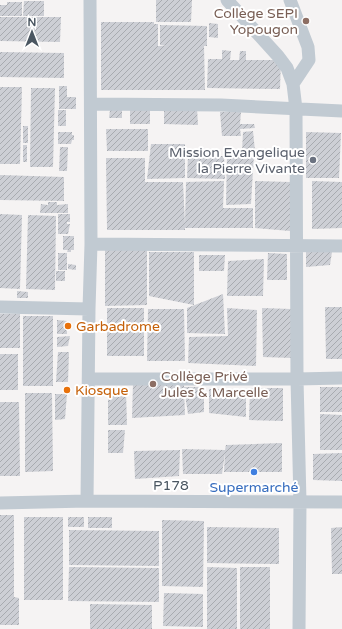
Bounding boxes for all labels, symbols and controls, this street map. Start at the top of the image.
place label: Collège SEPI Yopougon [214,5,298,38]
north arrow [12,12,52,52]
text: N [28,16,36,29]
marker: Collège SEPI Yopougon [301,16,311,26]
place label: Mission Evangelique la Pierre Vivante [169,144,305,177]
marker: Mission Evangelique la Pierre Vivante [308,155,318,165]
place label: Garbadrome [76,318,160,335]
marker: Garbadrome [63,321,73,331]
place label: Collège Privé Jules & Marcelle [161,368,269,401]
marker: Collège Privé Jules & Marcelle [148,379,158,389]
place label: Kiosque [75,382,128,399]
marker: Kiosque [62,385,72,395]
marker: Supermarché [249,467,259,477]
street label: P178 [153,477,189,494]
place label: Supermarché [210,479,299,496]

